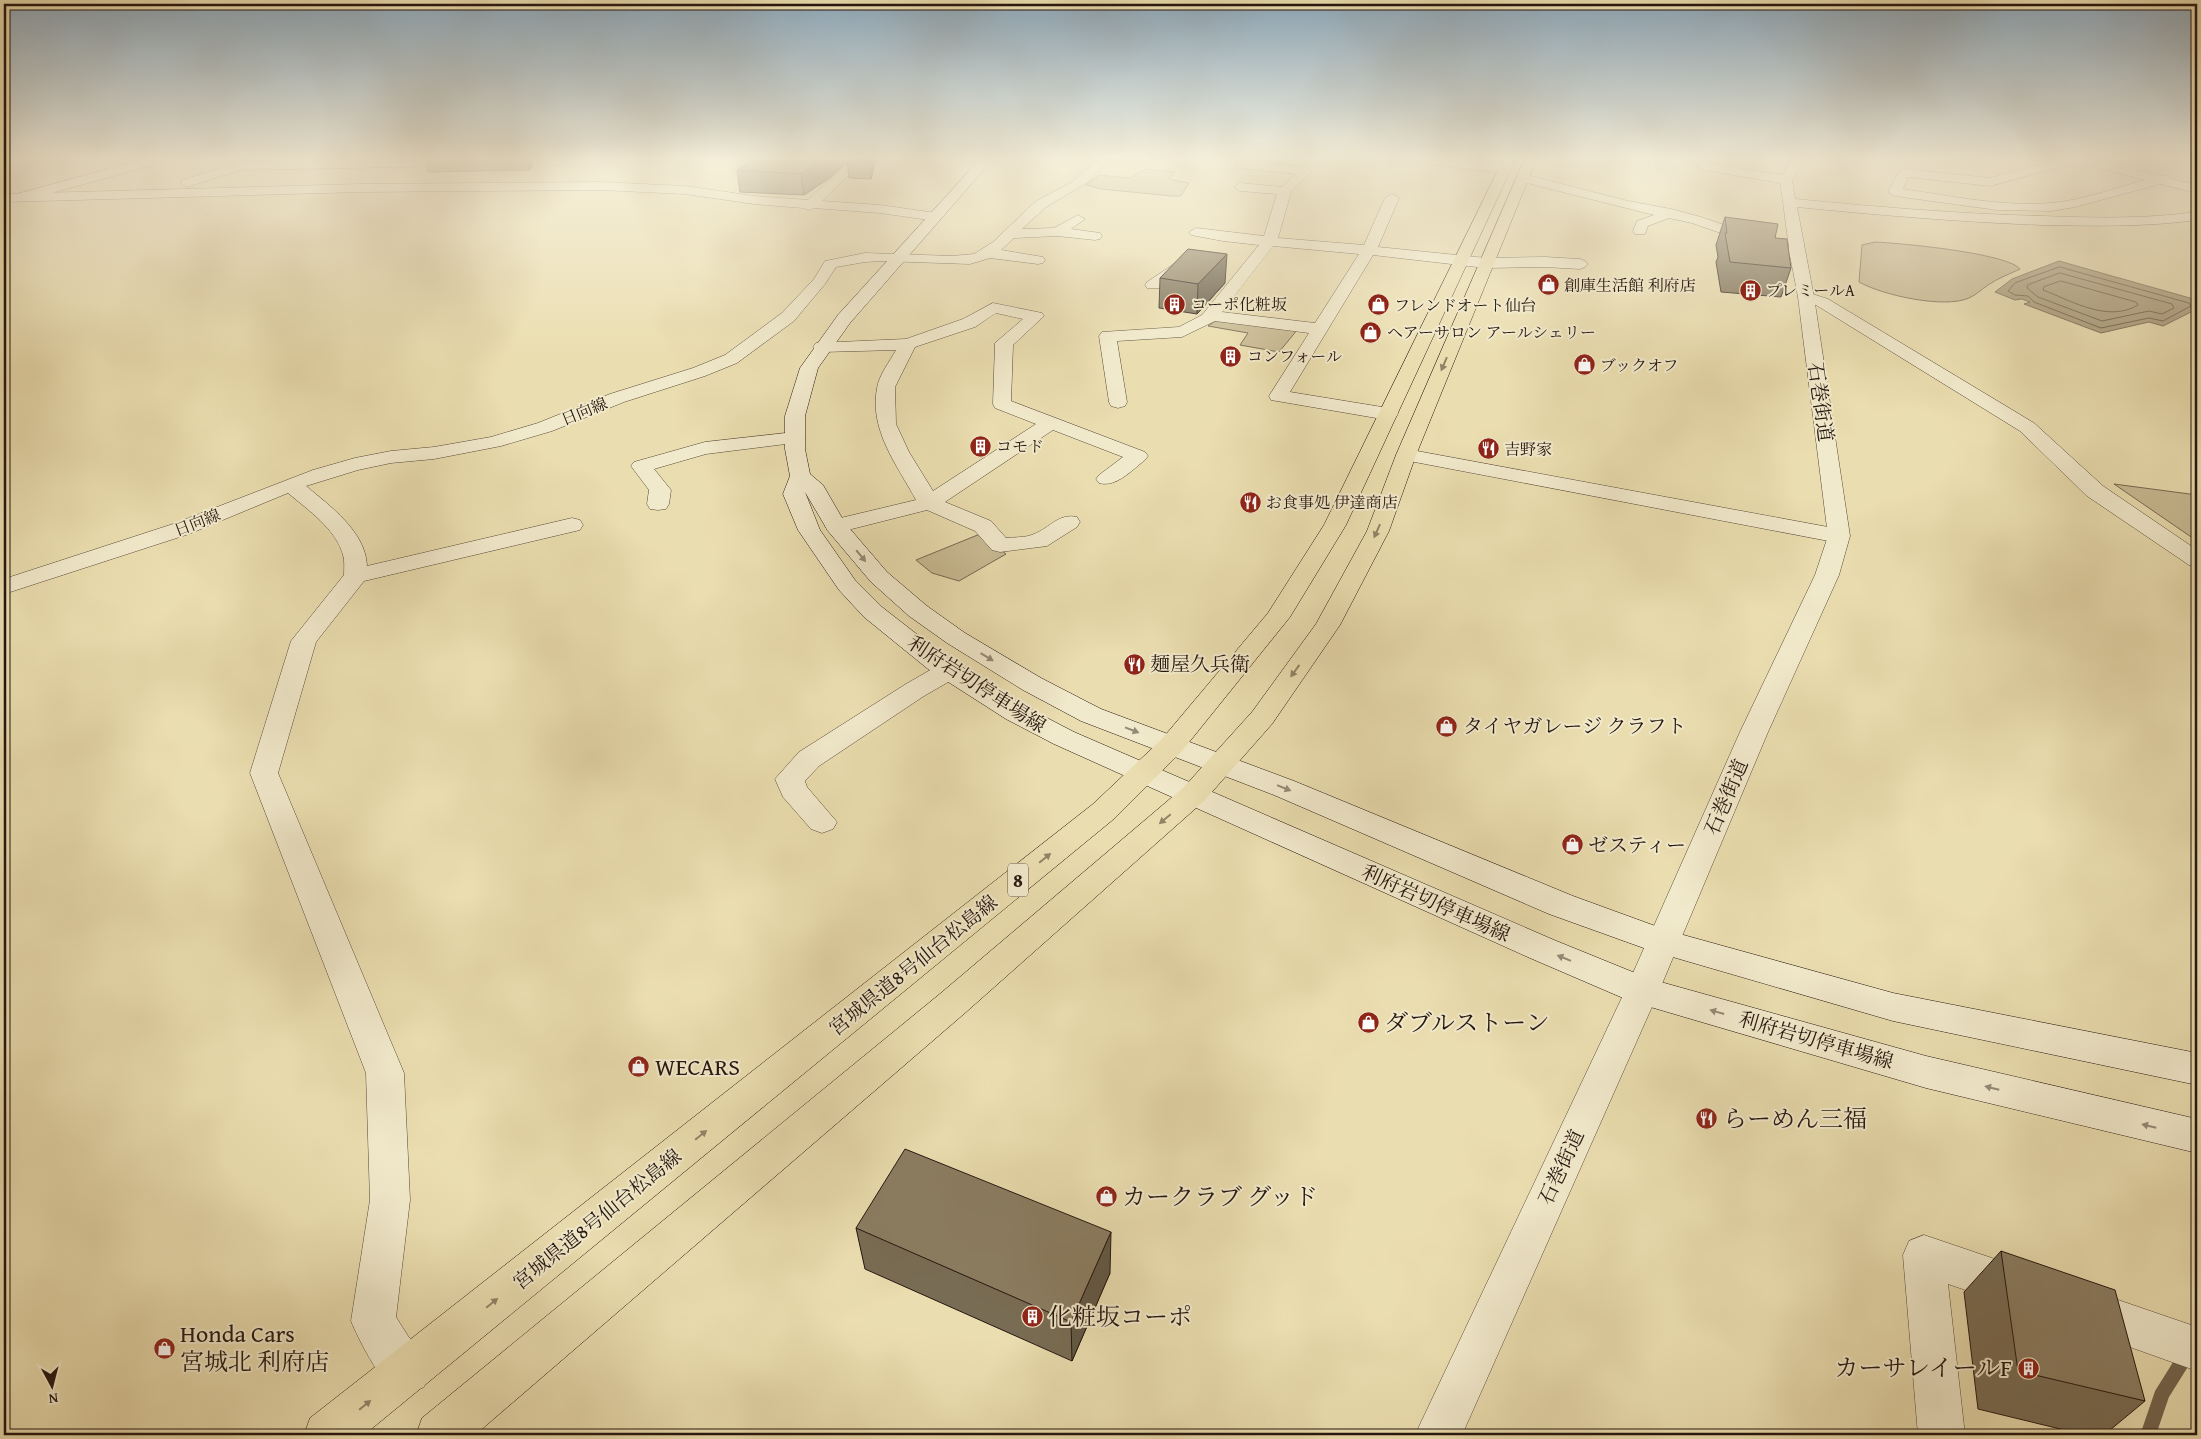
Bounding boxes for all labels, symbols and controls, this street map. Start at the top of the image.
shop icon: 創庫生活館 利府店 [1536,273,1560,297]
place label: 創庫生活館 利府店 [1564,273,1696,297]
building icon: プレミールA [1738,278,1762,302]
place label: プレミールA [1766,278,1855,302]
building icon: コーポ化粧坂 [1163,292,1187,316]
place label: コーポ化粧坂 [1191,292,1287,316]
shop icon: フレンドオート仙台 [1366,293,1390,317]
place label: フレンドオート仙台 [1394,293,1536,317]
shop icon: ヘアーサロン アールシェリー [1359,320,1383,344]
place label: ヘアーサロン アールシェリー [1387,320,1596,344]
building icon: コンフォール [1219,344,1243,368]
place label: コンフォール [1247,344,1342,368]
shop icon: ブックオフ [1572,353,1596,377]
place label: ブックオフ [1600,353,1678,377]
one-way arrow [1439,357,1447,371]
street label: 石巻街道 [1802,360,1841,444]
street label: 日向線 [557,391,611,431]
building icon: コモド [968,434,992,458]
place label: コモド [996,434,1044,458]
restaurant icon: 吉野家 [1476,437,1500,461]
place label: 吉野家 [1504,437,1552,461]
restaurant icon: お食事処 伊達商店 [1238,490,1262,514]
place label: お食事処 伊達商店 [1266,490,1398,514]
street label: 日向線 [170,502,224,542]
one-way arrow [1373,524,1381,538]
one-way arrow [855,550,866,562]
street label: 利府岩切停車場線 [902,628,1052,739]
place label: 麺屋久兵衛 [1150,649,1250,678]
one-way arrow [981,652,994,661]
restaurant icon: 麺屋久兵衛 [1122,652,1146,676]
one-way arrow [1290,664,1300,678]
place label: タイヤガレージ クラフト [1463,711,1687,740]
shop icon: タイヤガレージ クラフト [1435,714,1459,738]
one-way arrow [1125,726,1140,734]
street label: 石巻街道 [1697,754,1755,839]
one-way arrow [1277,785,1291,793]
one-way arrow [1159,813,1172,824]
place label: ゼスティー [1588,830,1686,859]
shop icon: ゼスティー [1560,833,1584,857]
one-way arrow [1039,853,1052,864]
street label: 利府岩切停車場線 [1357,857,1515,948]
road number: 8 [1008,864,1028,896]
street label: 宮城県道8号仙台松島線 [822,887,1003,1042]
one-way arrow [1557,954,1571,962]
street label: 利府岩切停車場線 [1735,1004,1897,1076]
place label: ダブルストーン [1384,1005,1550,1040]
one-way arrow [1709,1008,1724,1016]
shop icon: ダブルストーン [1356,1011,1380,1035]
place label: WECARS [655,1049,740,1084]
shop icon: WECARS [627,1055,651,1079]
one-way arrow [1984,1084,1999,1092]
place label: らーめん三福 [1723,1101,1867,1136]
restaurant icon: らーめん三福 [1695,1107,1719,1131]
one-way arrow [2142,1122,2157,1130]
street label: 石巻街道 [1531,1124,1591,1209]
one-way arrow [694,1130,707,1141]
street label: 宮城県道8号仙台松島線 [506,1141,687,1296]
place label: カークラブ グッド [1122,1179,1318,1214]
shop icon: カークラブ グッド [1094,1185,1118,1209]
one-way arrow [485,1297,498,1308]
place label: 化粧坂コーポ [1048,1299,1192,1334]
building icon: 化粧坂コーポ [1020,1305,1044,1329]
place label: Honda Cars 宮城北 利府店 [180,1316,329,1379]
shop icon: Honda Cars 宮城北 利府店 [152,1336,176,1360]
place label: カーサレイールF [1834,1350,2012,1385]
building icon: カーサレイールF [2016,1356,2040,1380]
north arrow [28,1362,78,1412]
text: N [47,1388,59,1409]
one-way arrow [359,1399,372,1410]

